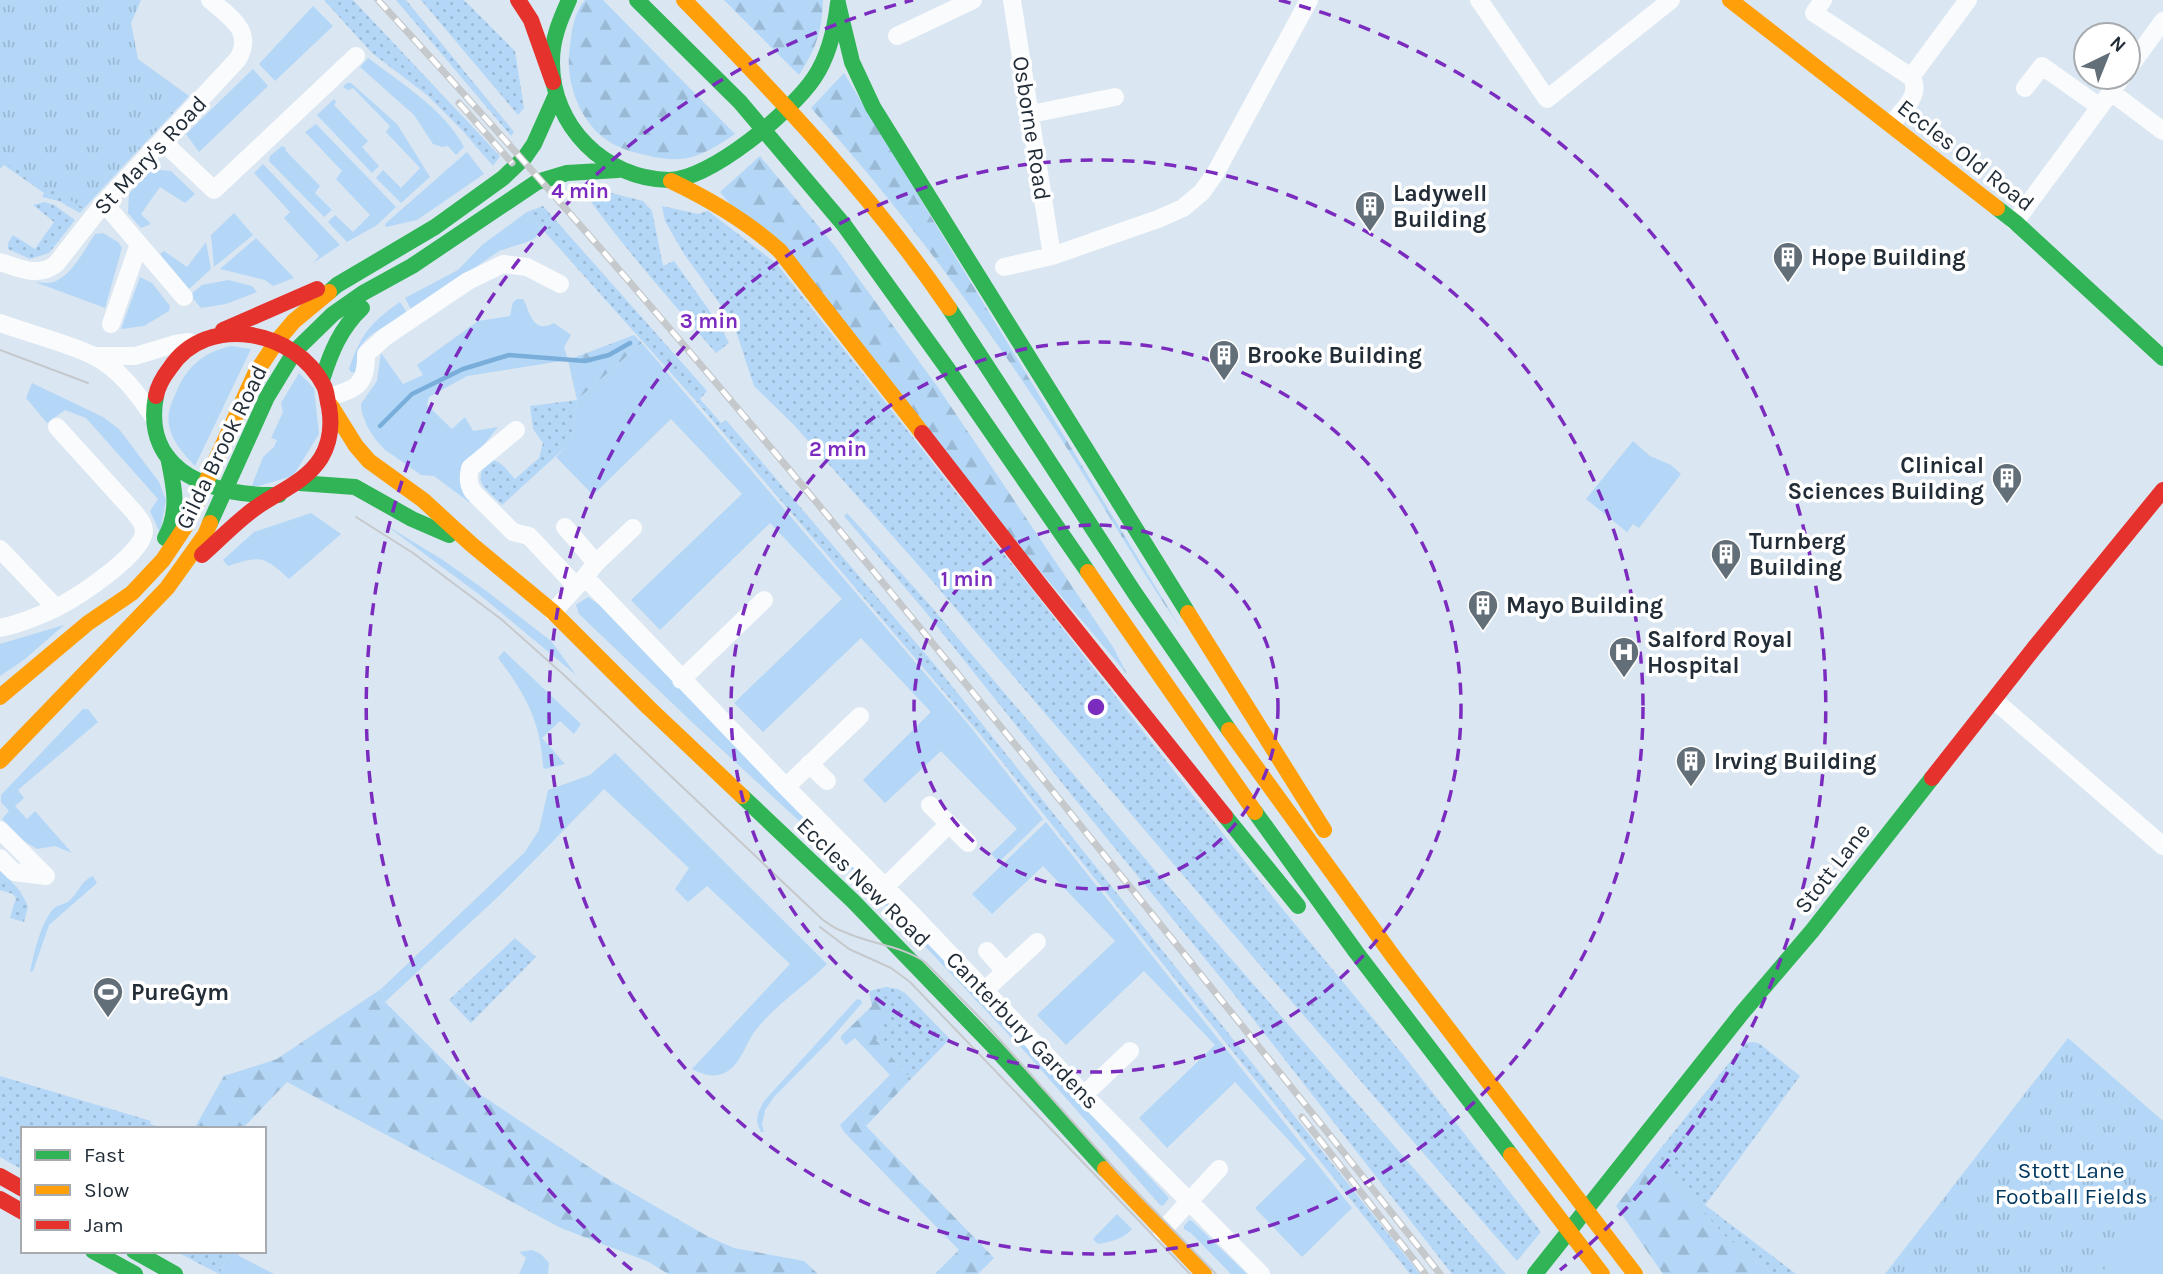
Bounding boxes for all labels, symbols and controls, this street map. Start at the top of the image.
north arrow [2072,21,2142,91]
text: N [2105,32,2130,57]
street label: Osborne Road [1007,54,1056,202]
street label: St Mary's Road [88,90,212,220]
street label: Eccles Old Road [1892,94,2039,217]
text: 4 min [551,179,609,203]
place label: Ladywell Building [1393,180,1487,233]
building icon: Ladywell Building [1353,189,1387,233]
building icon: Hope Building [1771,240,1805,284]
place label: Hope Building [1811,244,1966,271]
text: 3 min [680,309,738,333]
building icon: Brooke Building [1207,338,1241,382]
place label: Brooke Building [1247,342,1422,369]
street label: Gilda Brook Road [170,361,273,534]
text: 2 min [809,437,867,461]
place label: Clinical Sciences Building [1788,452,1984,505]
building icon: Clinical Sciences Building [1990,461,2024,505]
place label: Turnberg Building [1749,528,1846,581]
building icon: Turnberg Building [1709,537,1743,581]
text: 1 min [941,567,993,591]
building icon: Mayo Building [1466,588,1500,632]
place label: Mayo Building [1506,592,1663,619]
place label: Salford Royal Hospital [1647,626,1792,679]
hospital icon: Salford Royal Hospital [1607,635,1641,679]
centre of rings [1084,695,1108,719]
building icon: Irving Building [1674,744,1708,788]
place label: Irving Building [1714,748,1876,775]
street label: Eccles New Road [791,812,936,953]
street label: Stott Lane [1789,818,1876,919]
street label: Canterbury Gardens [940,946,1105,1115]
sports icon: PureGym [91,975,125,1019]
place label: PureGym [131,979,229,1006]
legend [21,1127,266,1253]
text: Fast [84,1143,125,1167]
park label: Stott Lane Football Fields [1995,1157,2147,1210]
text: Slow [84,1178,129,1202]
text: Jam [84,1213,124,1237]

